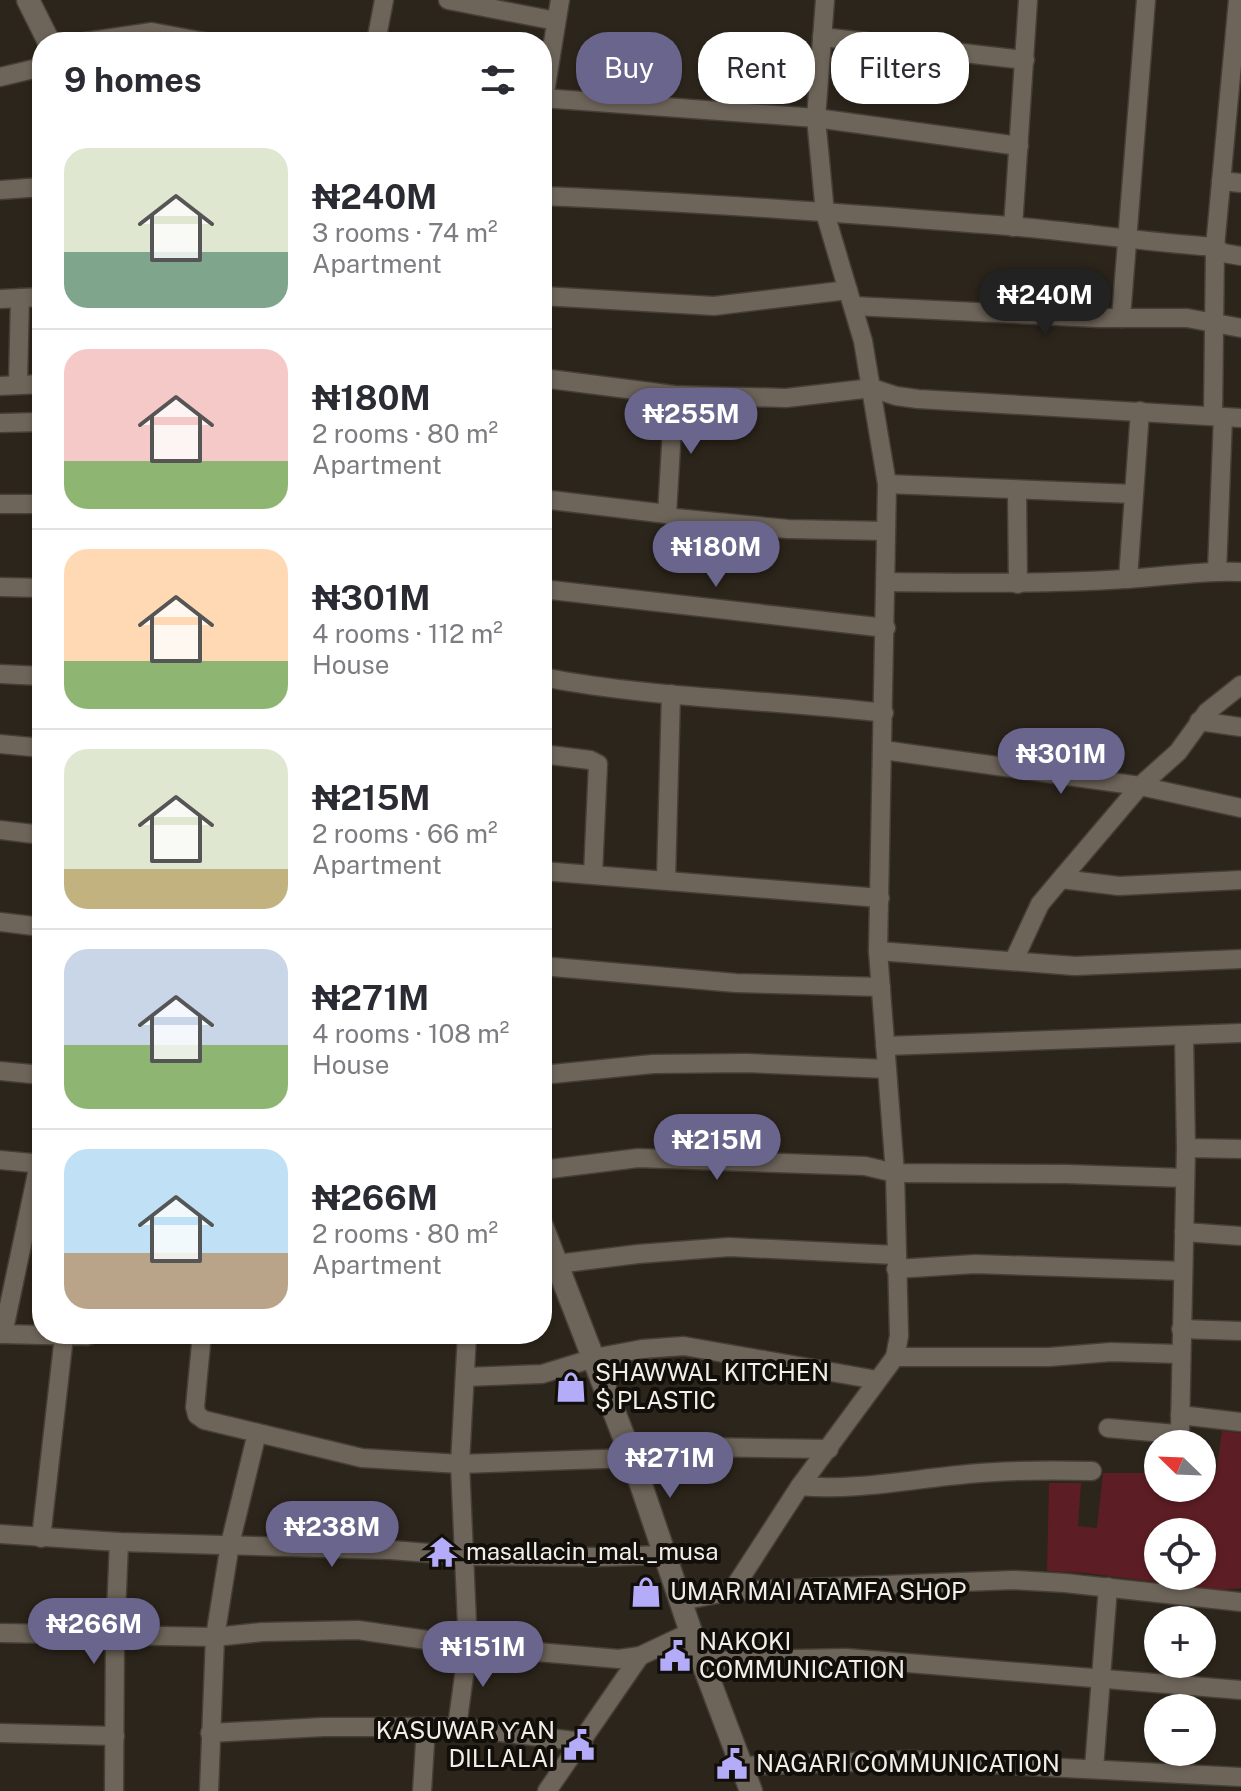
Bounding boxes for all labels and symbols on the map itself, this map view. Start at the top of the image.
pin: ₦240M [989,269,1101,337]
pin: ₦255M [635,388,747,456]
pin: ₦180M [660,521,772,589]
pin: ₦301M [1005,728,1117,796]
pin: ₦215M [661,1114,773,1182]
place label: SHAWWAL KITCHEN $ PLASTIC [595,1358,829,1414]
shop icon: SHAWWAL KITCHEN $ PLASTIC [554,1370,588,1404]
north arrow [1144,1430,1216,1502]
pin: ₦271M [614,1432,726,1500]
pin: ₦238M [276,1501,388,1569]
temple icon: masallacin_mal._musa [425,1535,459,1569]
place label: masallacin_mal._musa [466,1537,719,1565]
shop icon: UMAR MAI ATAMFA SHOP [629,1575,663,1609]
place label: UMAR MAI ATAMFA SHOP [670,1577,966,1605]
pin: ₦266M [38,1598,150,1666]
pin: ₦151M [427,1621,539,1689]
place label: NAKOKI COMMUNICATION [699,1627,905,1683]
public building icon: NAKOKI COMMUNICATION [658,1639,692,1673]
place label: KASUWAR ƳAN DILLALAI [376,1716,555,1772]
public building icon: KASUWAR ƳAN DILLALAI [562,1728,596,1762]
public building icon: NAGARI COMMUNICATION [715,1747,749,1781]
place label: NAGARI COMMUNICATION [756,1749,1060,1777]

